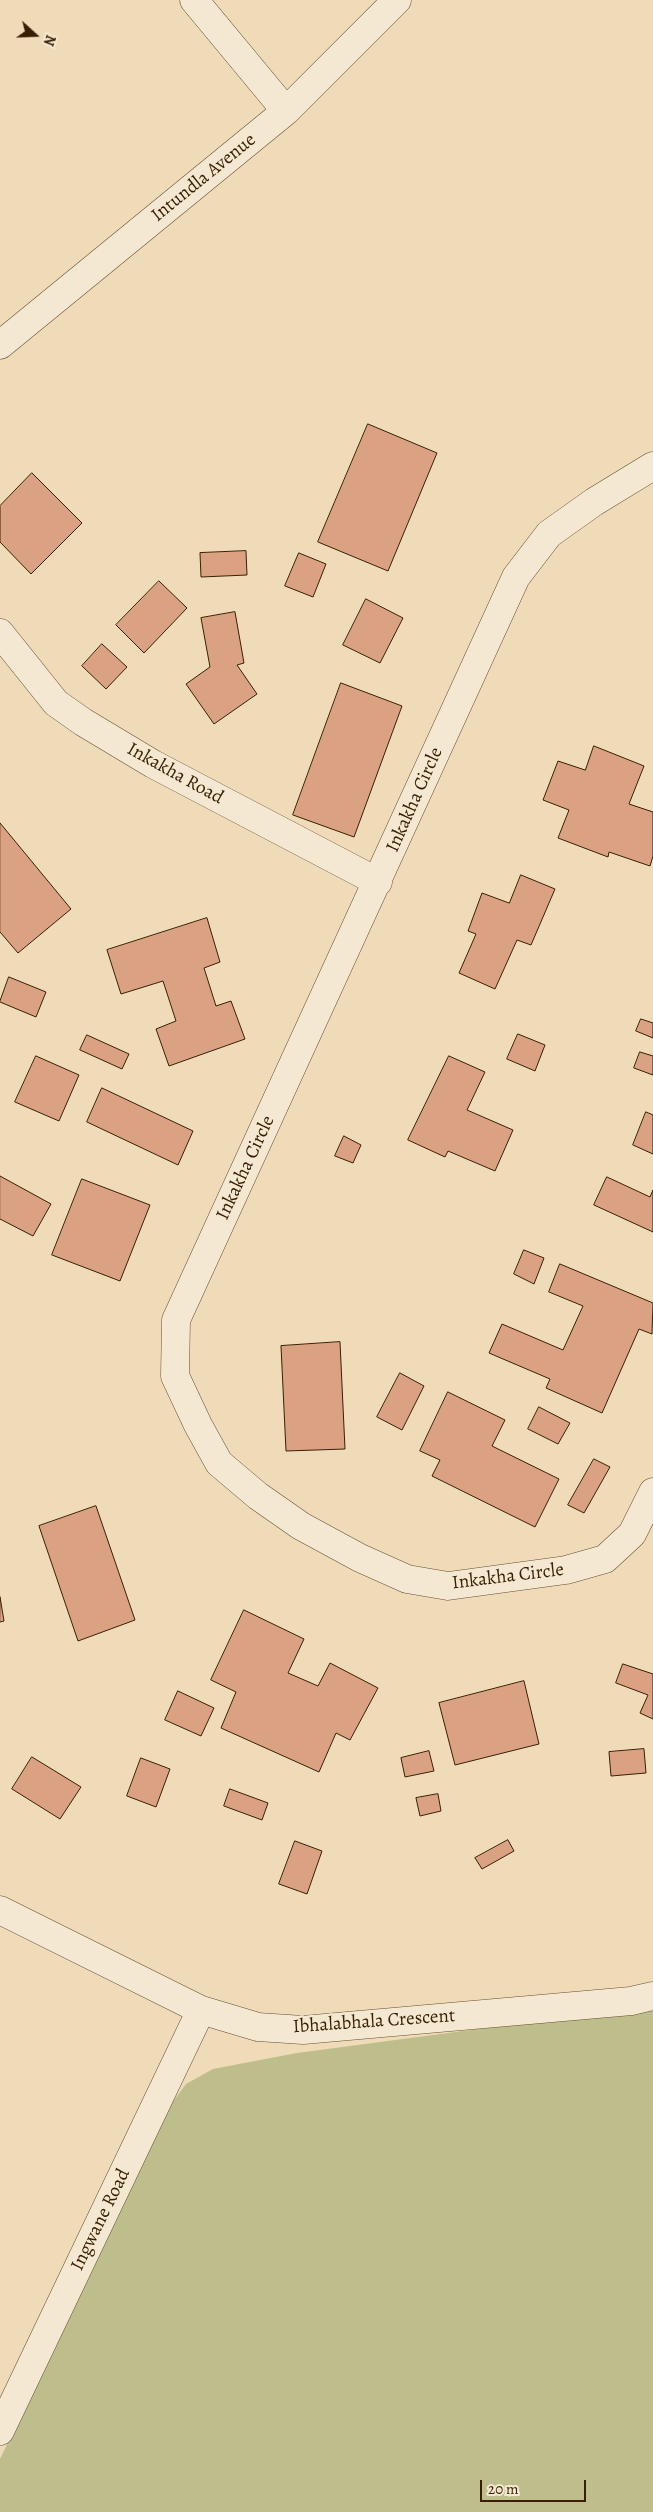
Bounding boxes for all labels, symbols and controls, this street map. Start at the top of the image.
north arrow [10,10,60,60]
text: N [39,32,60,48]
street label: Intundla Avenue [147,129,261,227]
street label: Inkakha Road [123,738,227,810]
street label: Inkakha Circle [382,744,448,856]
street label: Inkakha Circle [212,1112,280,1224]
street label: Inkakha Circle [451,1559,565,1595]
street label: Ibhalabhala Crescent [292,2005,456,2039]
street label: Ingwane Road [66,2165,136,2275]
scale bar [483,2470,589,2502]
text: 20 m [488,2479,519,2499]

